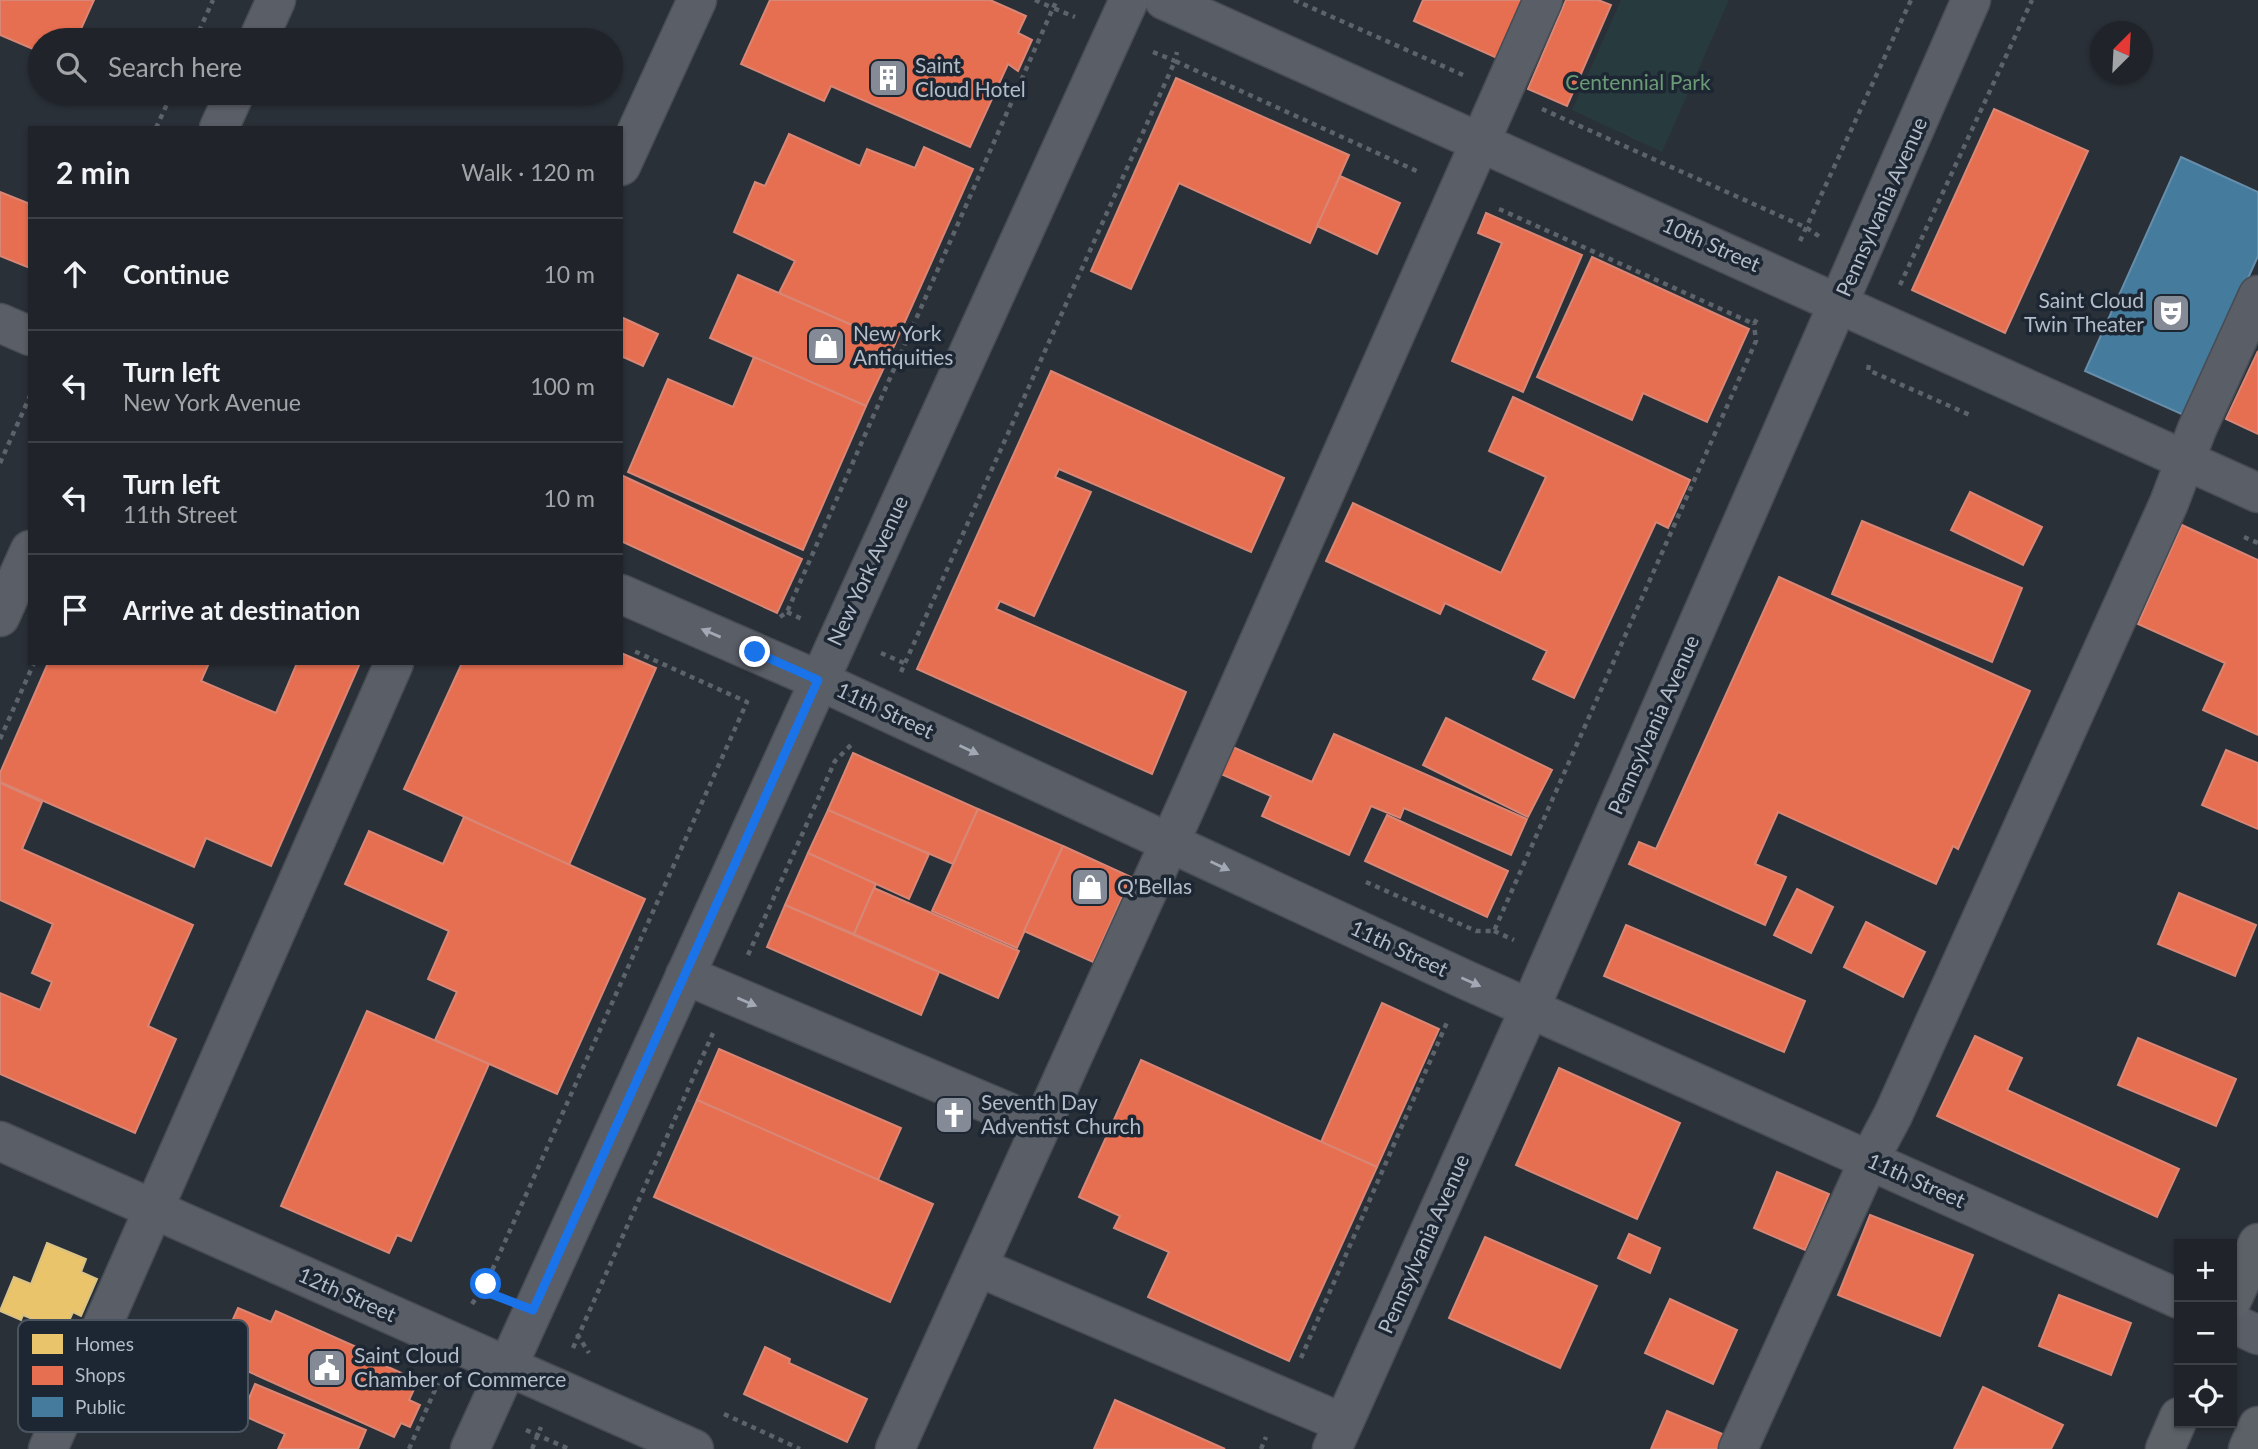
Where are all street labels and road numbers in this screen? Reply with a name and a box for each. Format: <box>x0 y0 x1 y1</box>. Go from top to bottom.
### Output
street label: Pennsylvania Avenue <box>1830 113 1931 300</box>
street label: 10th Street <box>1659 211 1765 276</box>
street label: New York Avenue <box>821 491 912 649</box>
street label: Pennsylvania Avenue <box>1602 631 1703 818</box>
street label: 11th Street <box>833 676 939 743</box>
street label: 11th Street <box>1347 914 1453 981</box>
street label: 11th Street <box>1864 1147 1970 1212</box>
street label: Pennsylvania Avenue <box>1372 1150 1473 1337</box>
street label: 12th Street <box>295 1261 401 1326</box>

